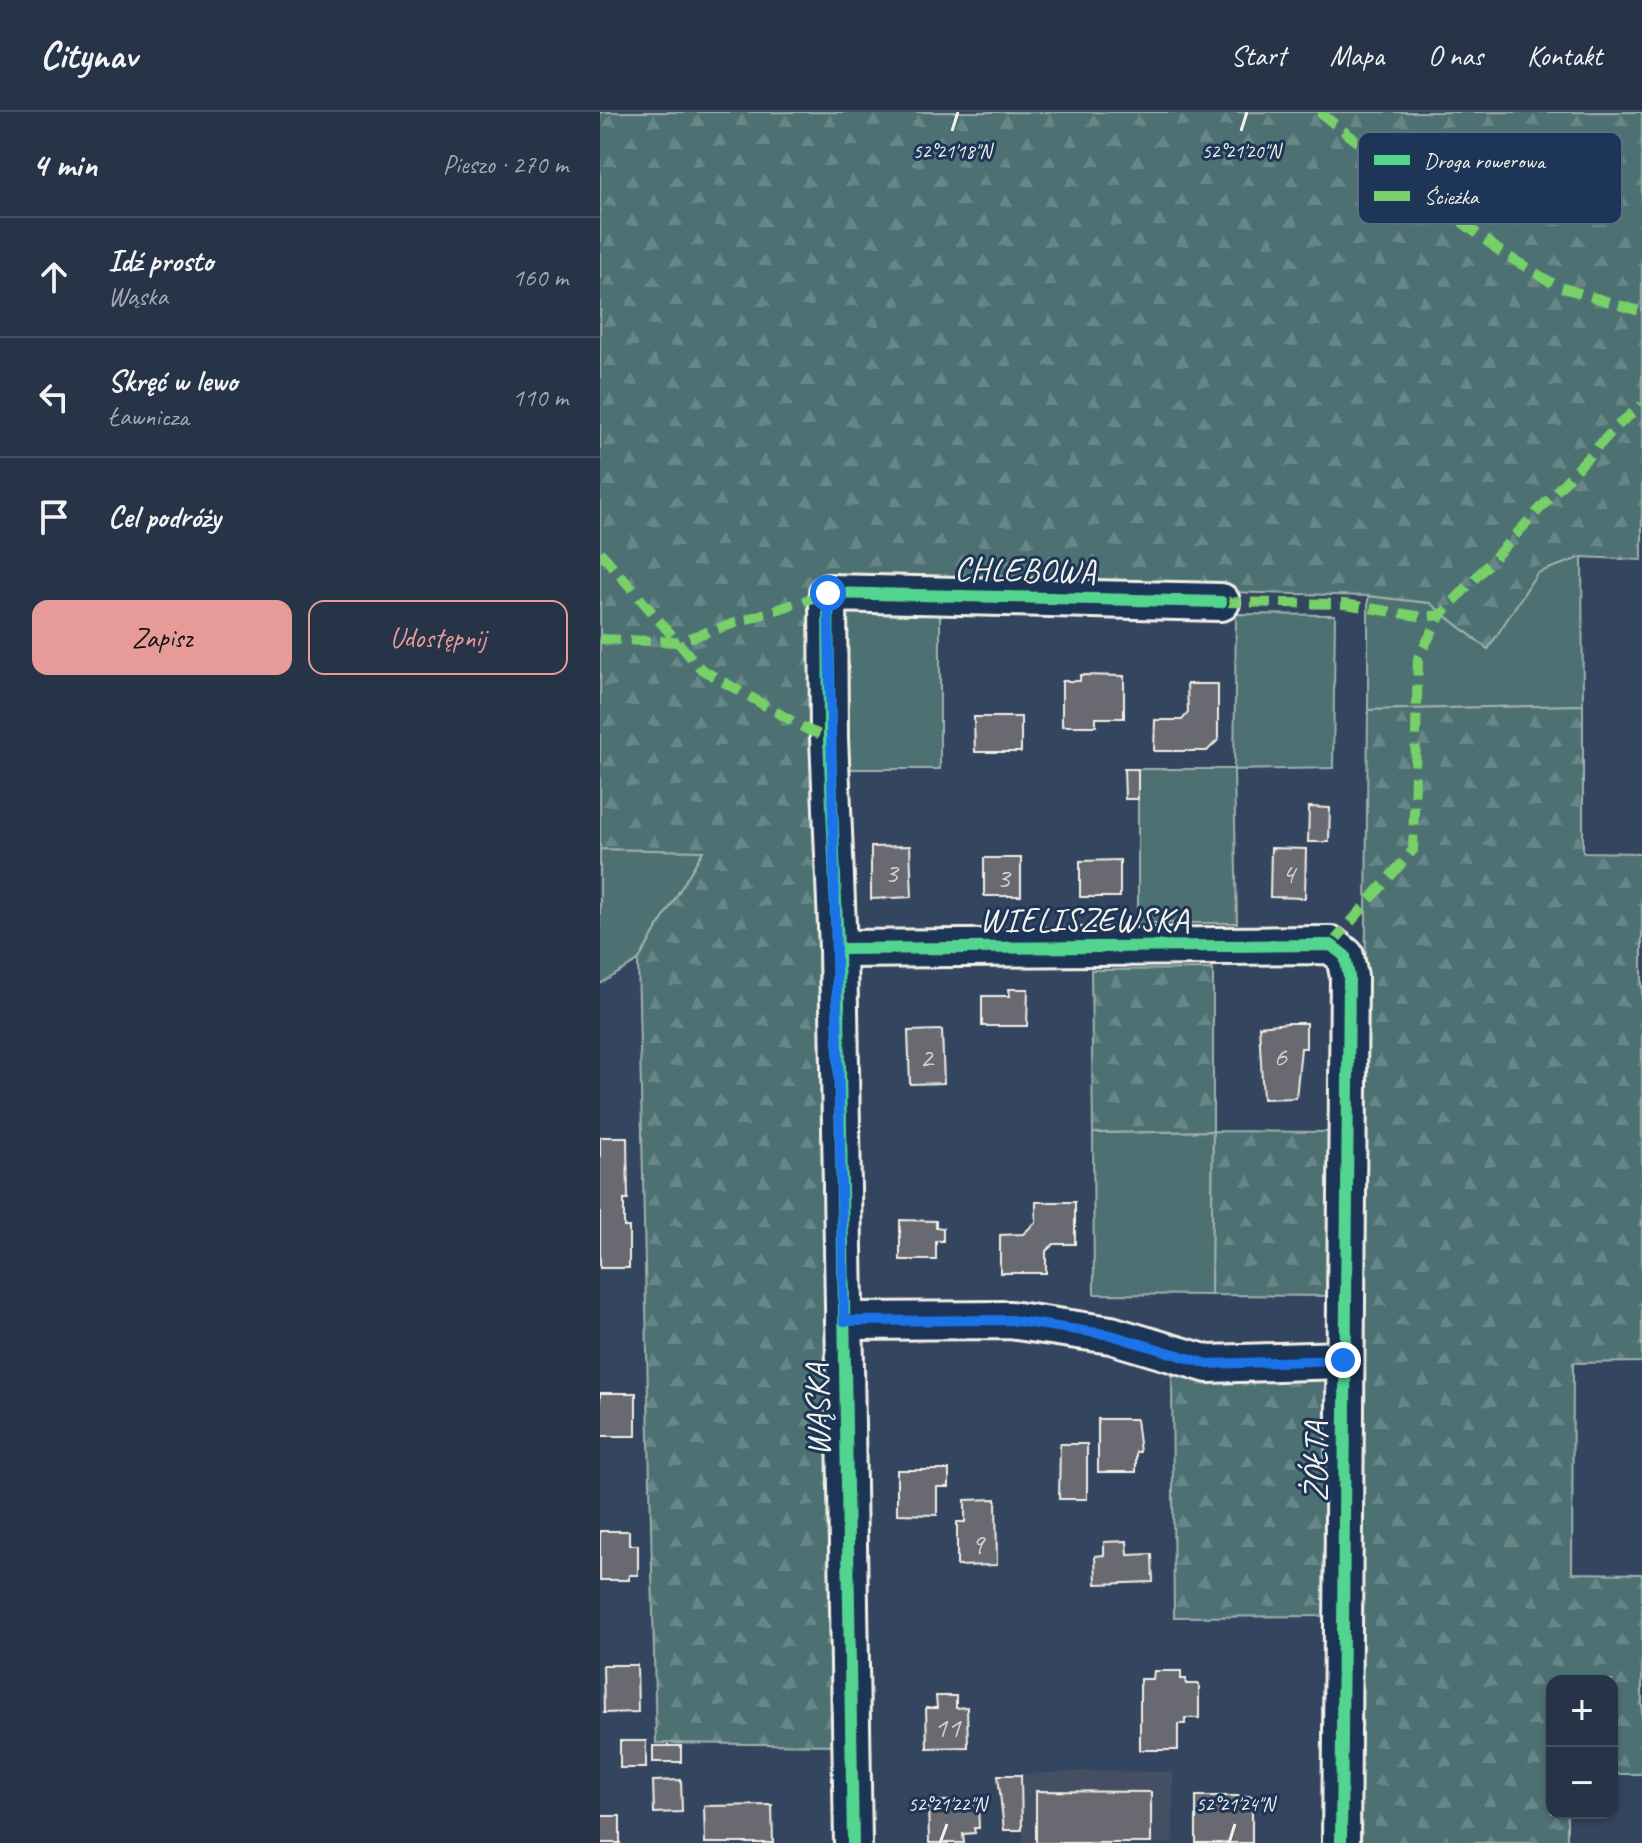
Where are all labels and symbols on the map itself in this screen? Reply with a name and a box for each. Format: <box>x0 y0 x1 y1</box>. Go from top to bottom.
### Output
legend <box>1358 132 1622 224</box>
text: 52°21'18"N <box>913 139 994 164</box>
text: 52°21'20"N <box>1202 139 1283 164</box>
text: Droga rowerowa <box>1424 147 1547 175</box>
text: Ścieżka <box>1424 183 1480 211</box>
street label: CHLEBOWA <box>954 547 1097 592</box>
route start <box>810 575 846 611</box>
house number: 3 <box>884 853 900 891</box>
house number: 4 <box>1281 854 1297 892</box>
house number: 3 <box>996 858 1012 896</box>
street label: WIELISZEWSKA <box>979 898 1190 941</box>
house number: 6 <box>1273 1037 1288 1075</box>
house number: 2 <box>919 1038 935 1076</box>
route end <box>1325 1342 1361 1378</box>
street label: WĄSKA <box>795 1362 840 1457</box>
street label: ŻÓŁTA <box>1294 1420 1337 1502</box>
house number: 9 <box>970 1525 986 1563</box>
house number: 11 <box>934 1708 962 1746</box>
text: 52°21'22"N <box>908 1792 989 1817</box>
text: 52°21'24"N <box>1196 1792 1277 1817</box>

